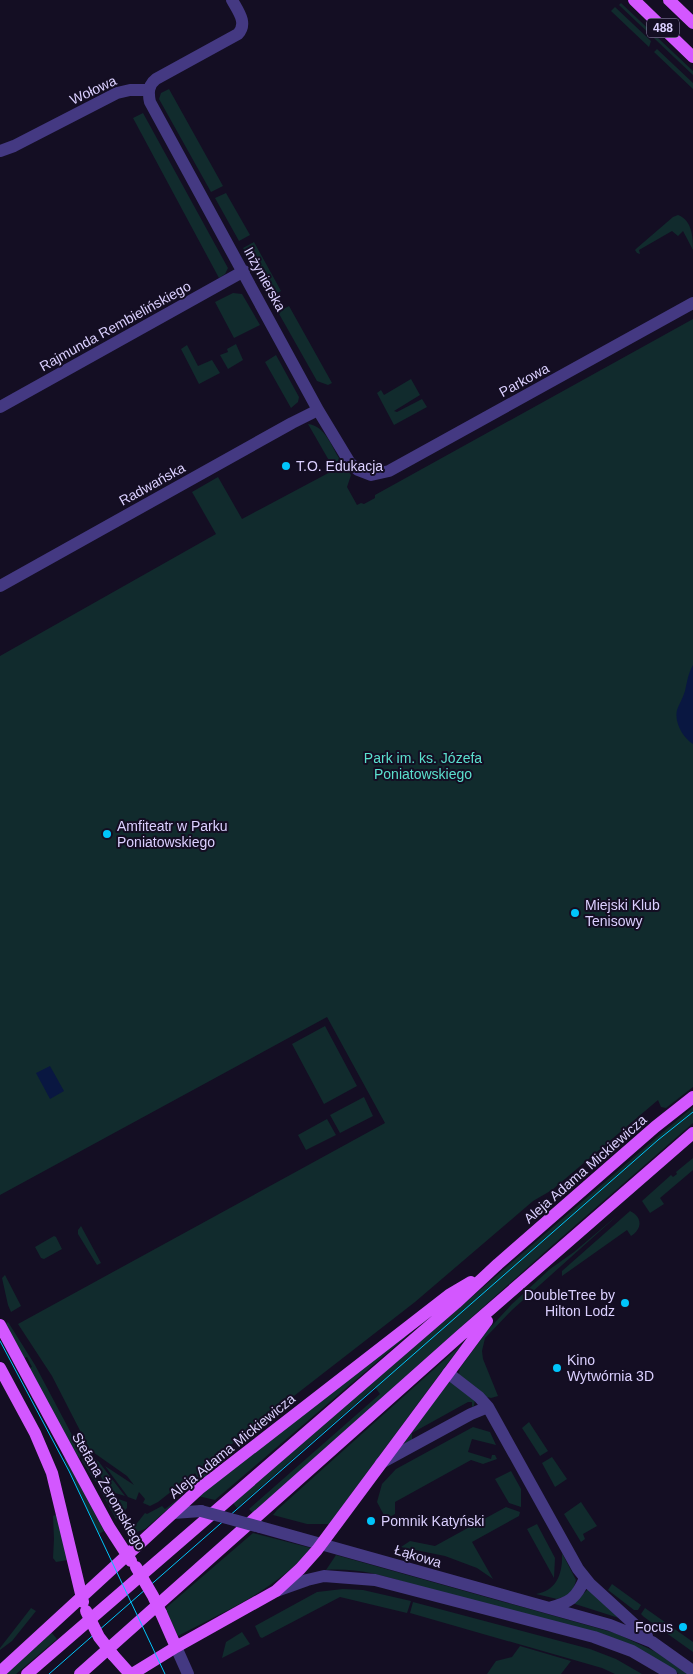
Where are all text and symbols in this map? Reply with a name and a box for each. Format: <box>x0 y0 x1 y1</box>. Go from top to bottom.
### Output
road number: 488 <box>647 18 679 38</box>
street label: Wołowa <box>67 72 119 108</box>
street label: Inżynierska <box>241 244 289 314</box>
street label: Rajmunda Rembielińskiego <box>37 278 194 374</box>
street label: Parkowa <box>496 360 552 400</box>
place label: T.O. Edukacja <box>296 458 383 474</box>
street label: Radwańska <box>116 459 188 509</box>
marker: T.O. Edukacja <box>280 460 292 472</box>
park label: Park im. ks. Józefa Poniatowskiego <box>364 750 482 782</box>
place label: Amfiteatr w Parku Poniatowskiego <box>117 818 227 850</box>
marker: Amfiteatr w Parku Poniatowskiego <box>101 828 113 840</box>
place label: Miejski Klub Tenisowy <box>585 897 660 929</box>
marker: Miejski Klub Tenisowy <box>569 907 581 919</box>
street label: Aleja Adama Mickiewicza <box>520 1111 650 1227</box>
place label: DoubleTree by Hilton Lodz <box>524 1287 615 1319</box>
marker: DoubleTree by Hilton Lodz <box>619 1297 631 1309</box>
place label: Kino Wytwórnia 3D <box>567 1352 654 1384</box>
marker: Kino Wytwórnia 3D <box>551 1362 563 1374</box>
street label: Aleja Adama Mickiewicza <box>166 1390 298 1502</box>
street label: Stefana Żeromskiego <box>69 1429 150 1553</box>
place label: Pomnik Katyński <box>381 1513 484 1529</box>
marker: Pomnik Katyński <box>365 1515 377 1527</box>
street label: Łąkowa <box>393 1541 444 1571</box>
place label: Focus <box>635 1619 673 1635</box>
marker: Focus <box>677 1621 689 1633</box>

